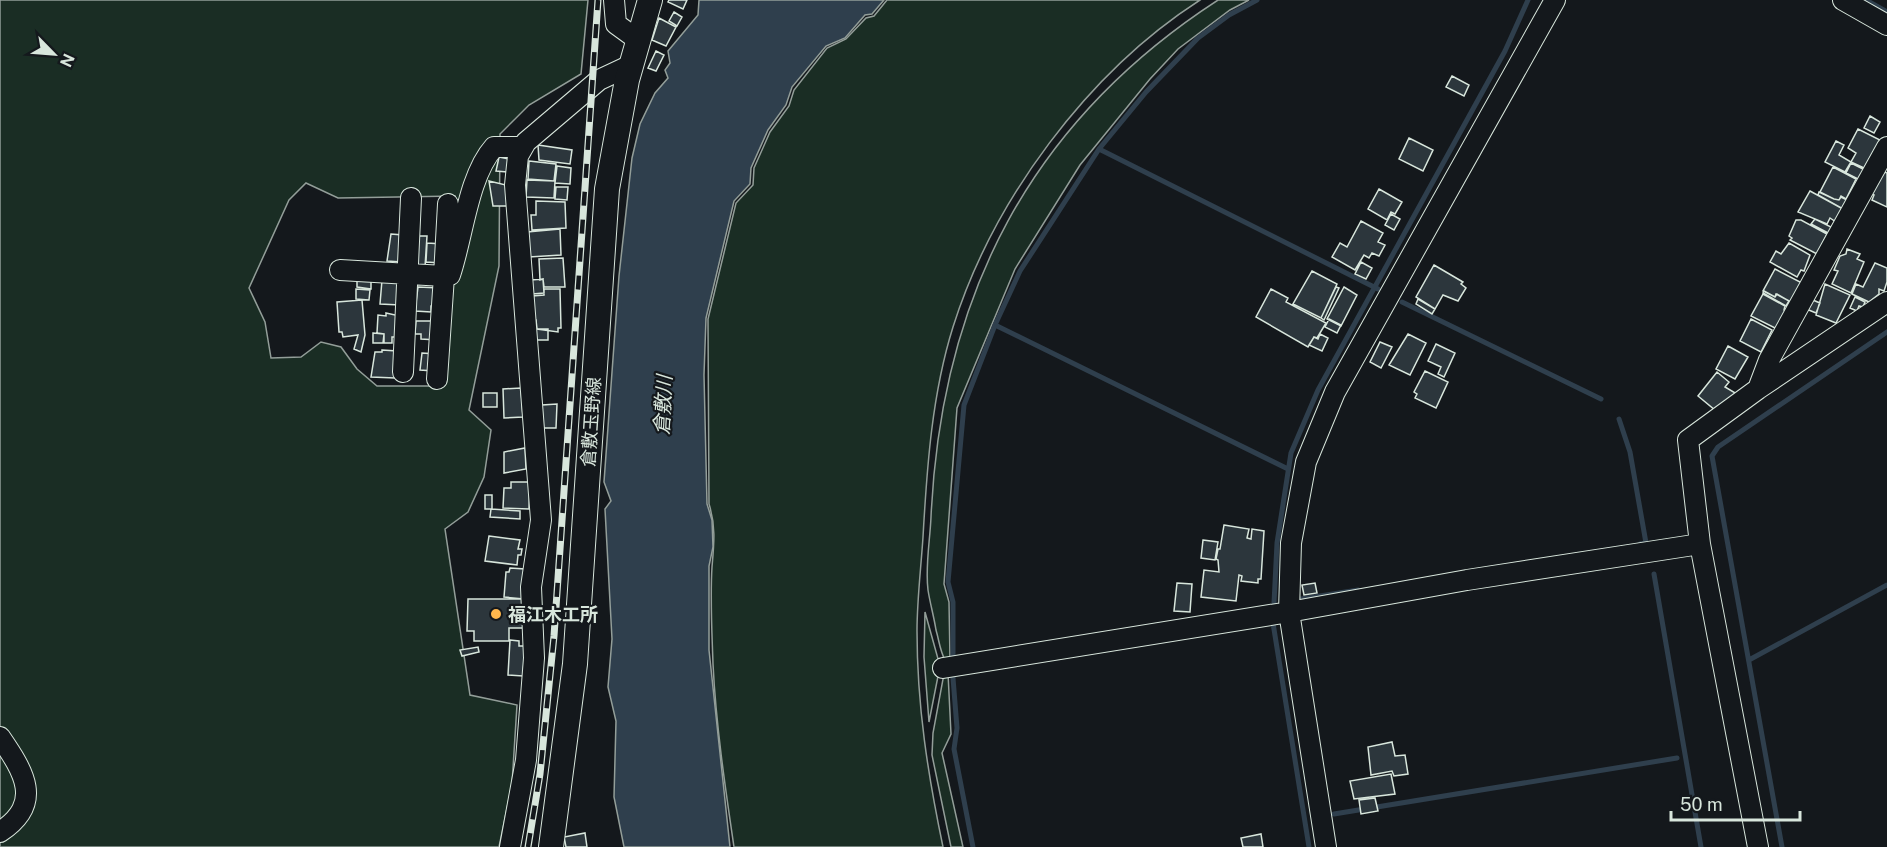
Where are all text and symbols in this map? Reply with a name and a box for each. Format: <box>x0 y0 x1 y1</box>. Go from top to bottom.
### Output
north arrow <box>24 24 84 84</box>
text: N <box>56 50 78 70</box>
water label: 倉敷川 <box>649 372 677 436</box>
street label: 倉敷玉野線 <box>577 376 605 468</box>
place label: 福江木工所 <box>508 604 598 625</box>
marker: 福江木工所 <box>489 607 503 621</box>
scale bar <box>1671 784 1800 822</box>
text: 50 m <box>1680 794 1723 815</box>

